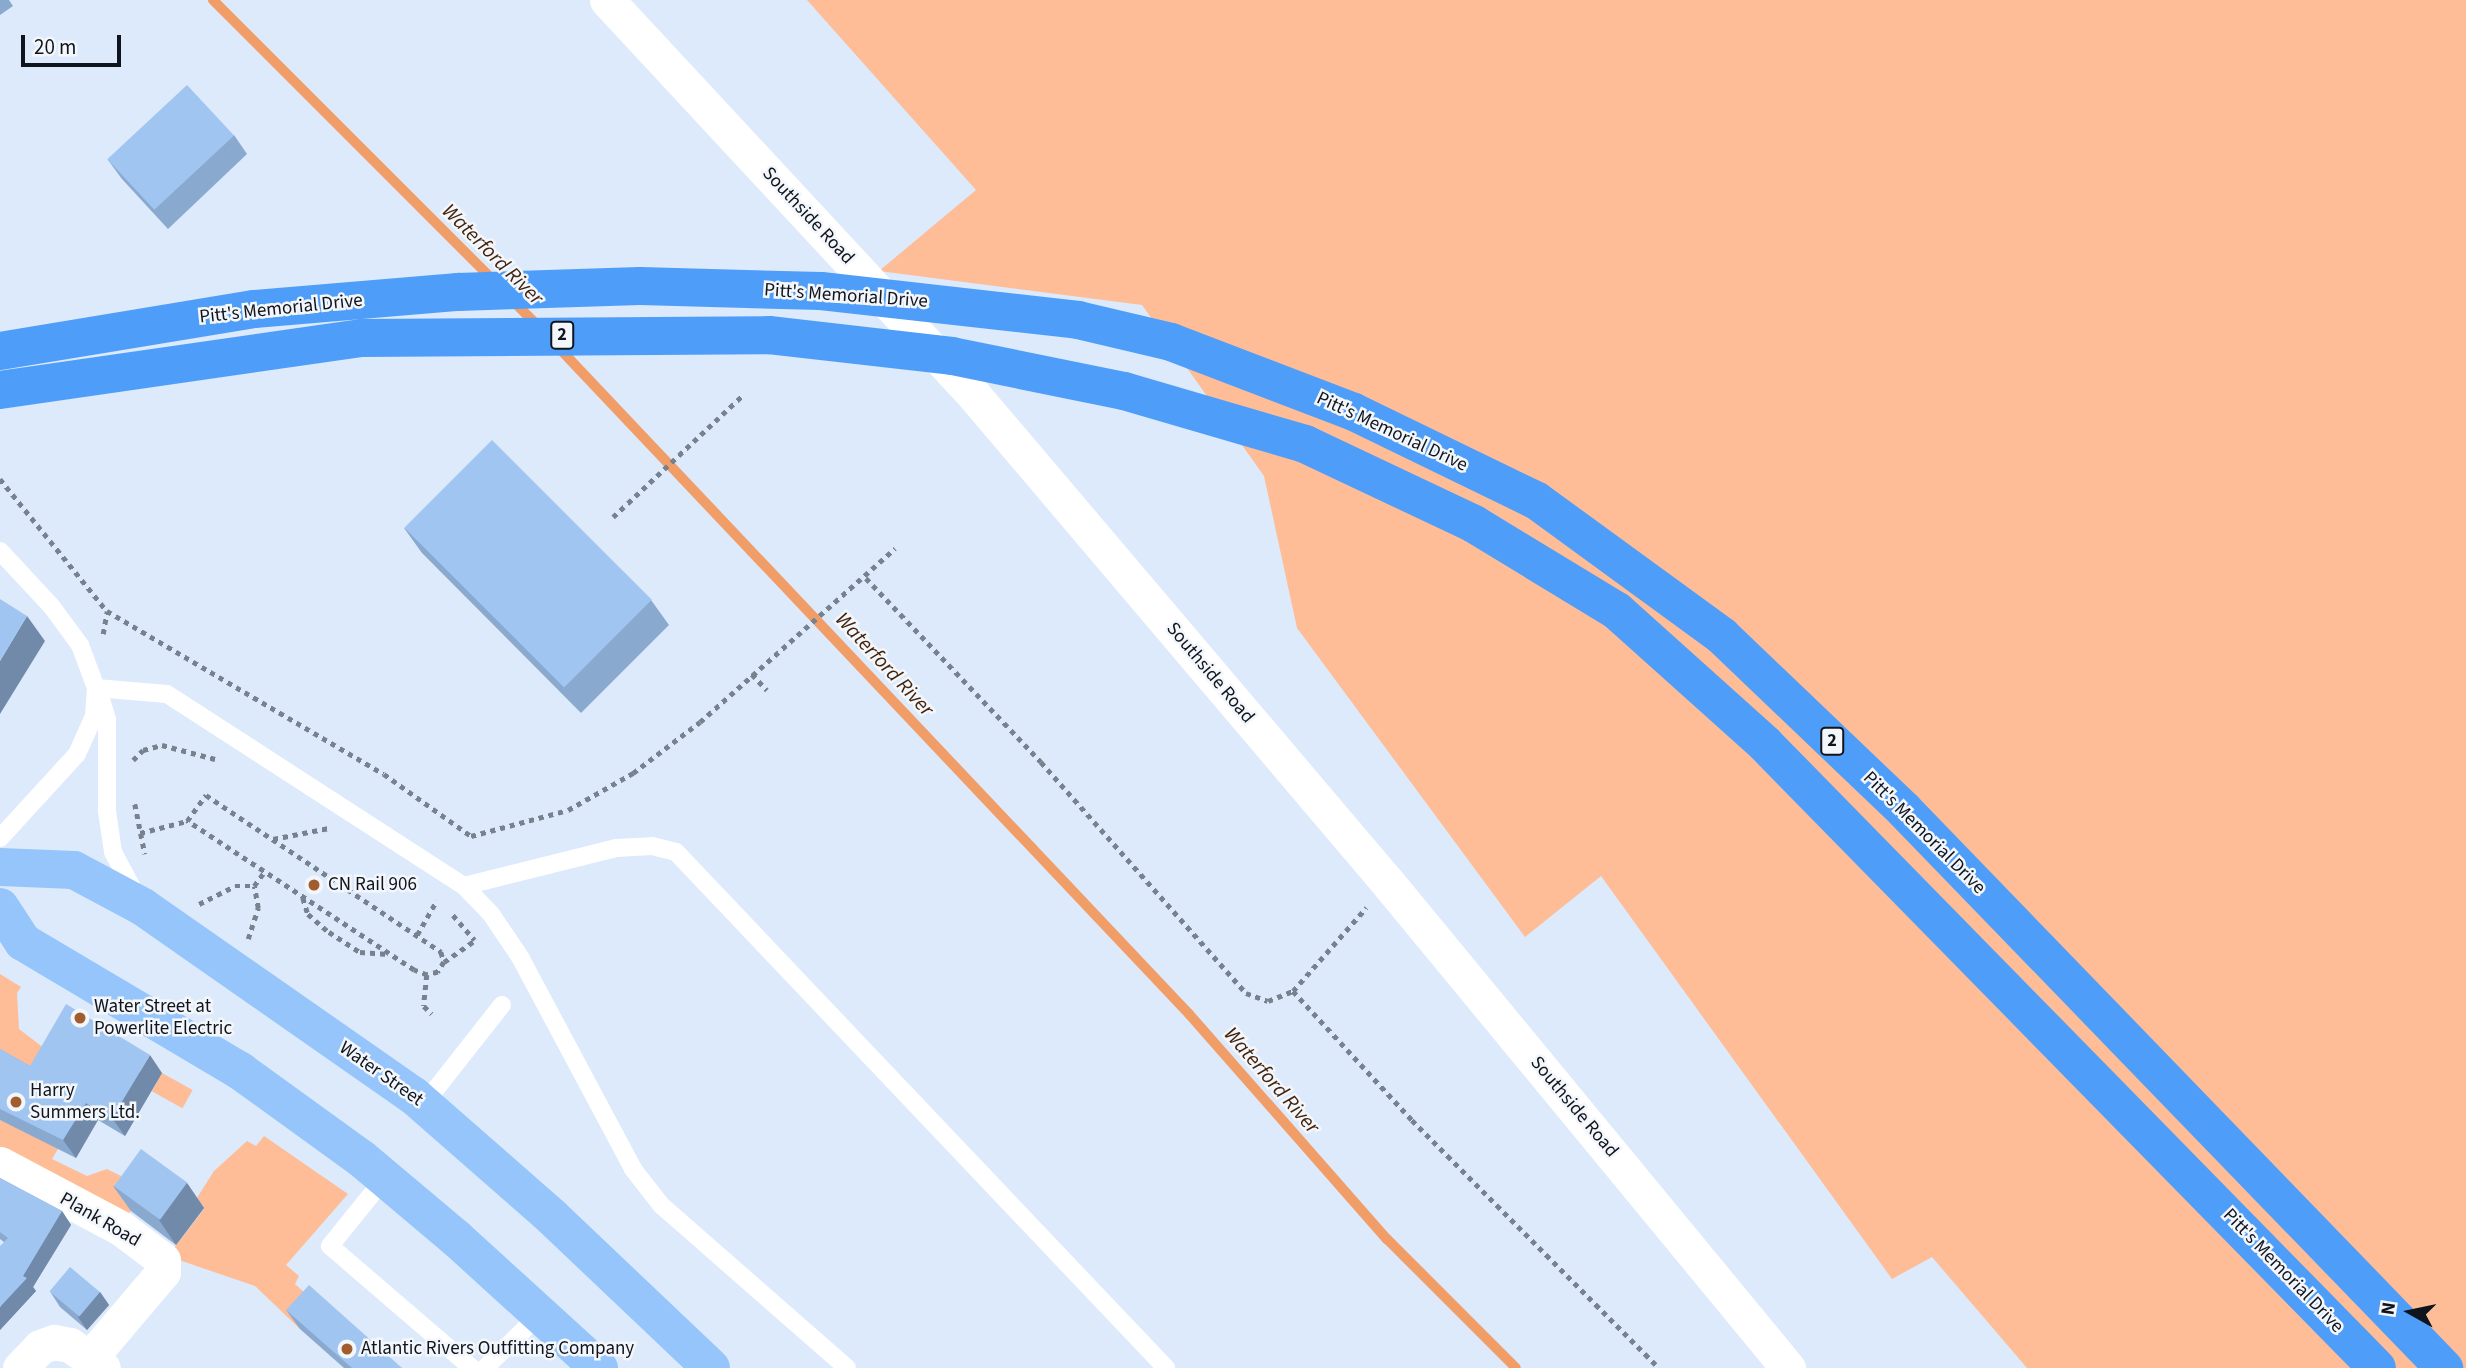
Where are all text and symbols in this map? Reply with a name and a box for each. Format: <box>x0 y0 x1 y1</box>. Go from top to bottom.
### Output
scale bar <box>24 21 124 65</box>
text: 20 m <box>34 32 76 62</box>
street label: Southside Road <box>757 163 859 269</box>
water label: Waterford River <box>437 198 549 310</box>
street label: Pitt's Memorial Drive <box>763 279 929 313</box>
street label: Pitt's Memorial Drive <box>198 289 364 329</box>
road number: 2 <box>550 320 574 349</box>
street label: Pitt's Memorial Drive <box>1313 387 1471 477</box>
water label: Waterford River <box>830 607 940 721</box>
street label: Southside Road <box>1161 618 1259 728</box>
road number: 2 <box>1820 726 1844 756</box>
street label: Pitt's Memorial Drive <box>1858 767 1990 899</box>
place label: CN Rail 906 <box>328 874 417 896</box>
marker: CN Rail 906 <box>306 877 322 893</box>
place label: Water Street at Powerlite Electric <box>94 996 232 1040</box>
marker: Water Street at Powerlite Electric <box>72 1010 88 1026</box>
water label: Waterford River <box>1219 1022 1325 1138</box>
street label: Water Street <box>335 1037 427 1111</box>
street label: Southside Road <box>1525 1052 1623 1162</box>
place label: Harry Summers Ltd. <box>30 1080 140 1124</box>
marker: Harry Summers Ltd. <box>8 1094 24 1110</box>
street label: Plank Road <box>56 1188 144 1252</box>
street label: Pitt's Memorial Drive <box>2218 1204 2348 1338</box>
north arrow <box>2375 1277 2445 1347</box>
text: N <box>2374 1300 2403 1317</box>
place label: Atlantic Rivers Outfitting Company <box>361 1338 634 1360</box>
marker: Atlantic Rivers Outfitting Company <box>339 1341 355 1357</box>

